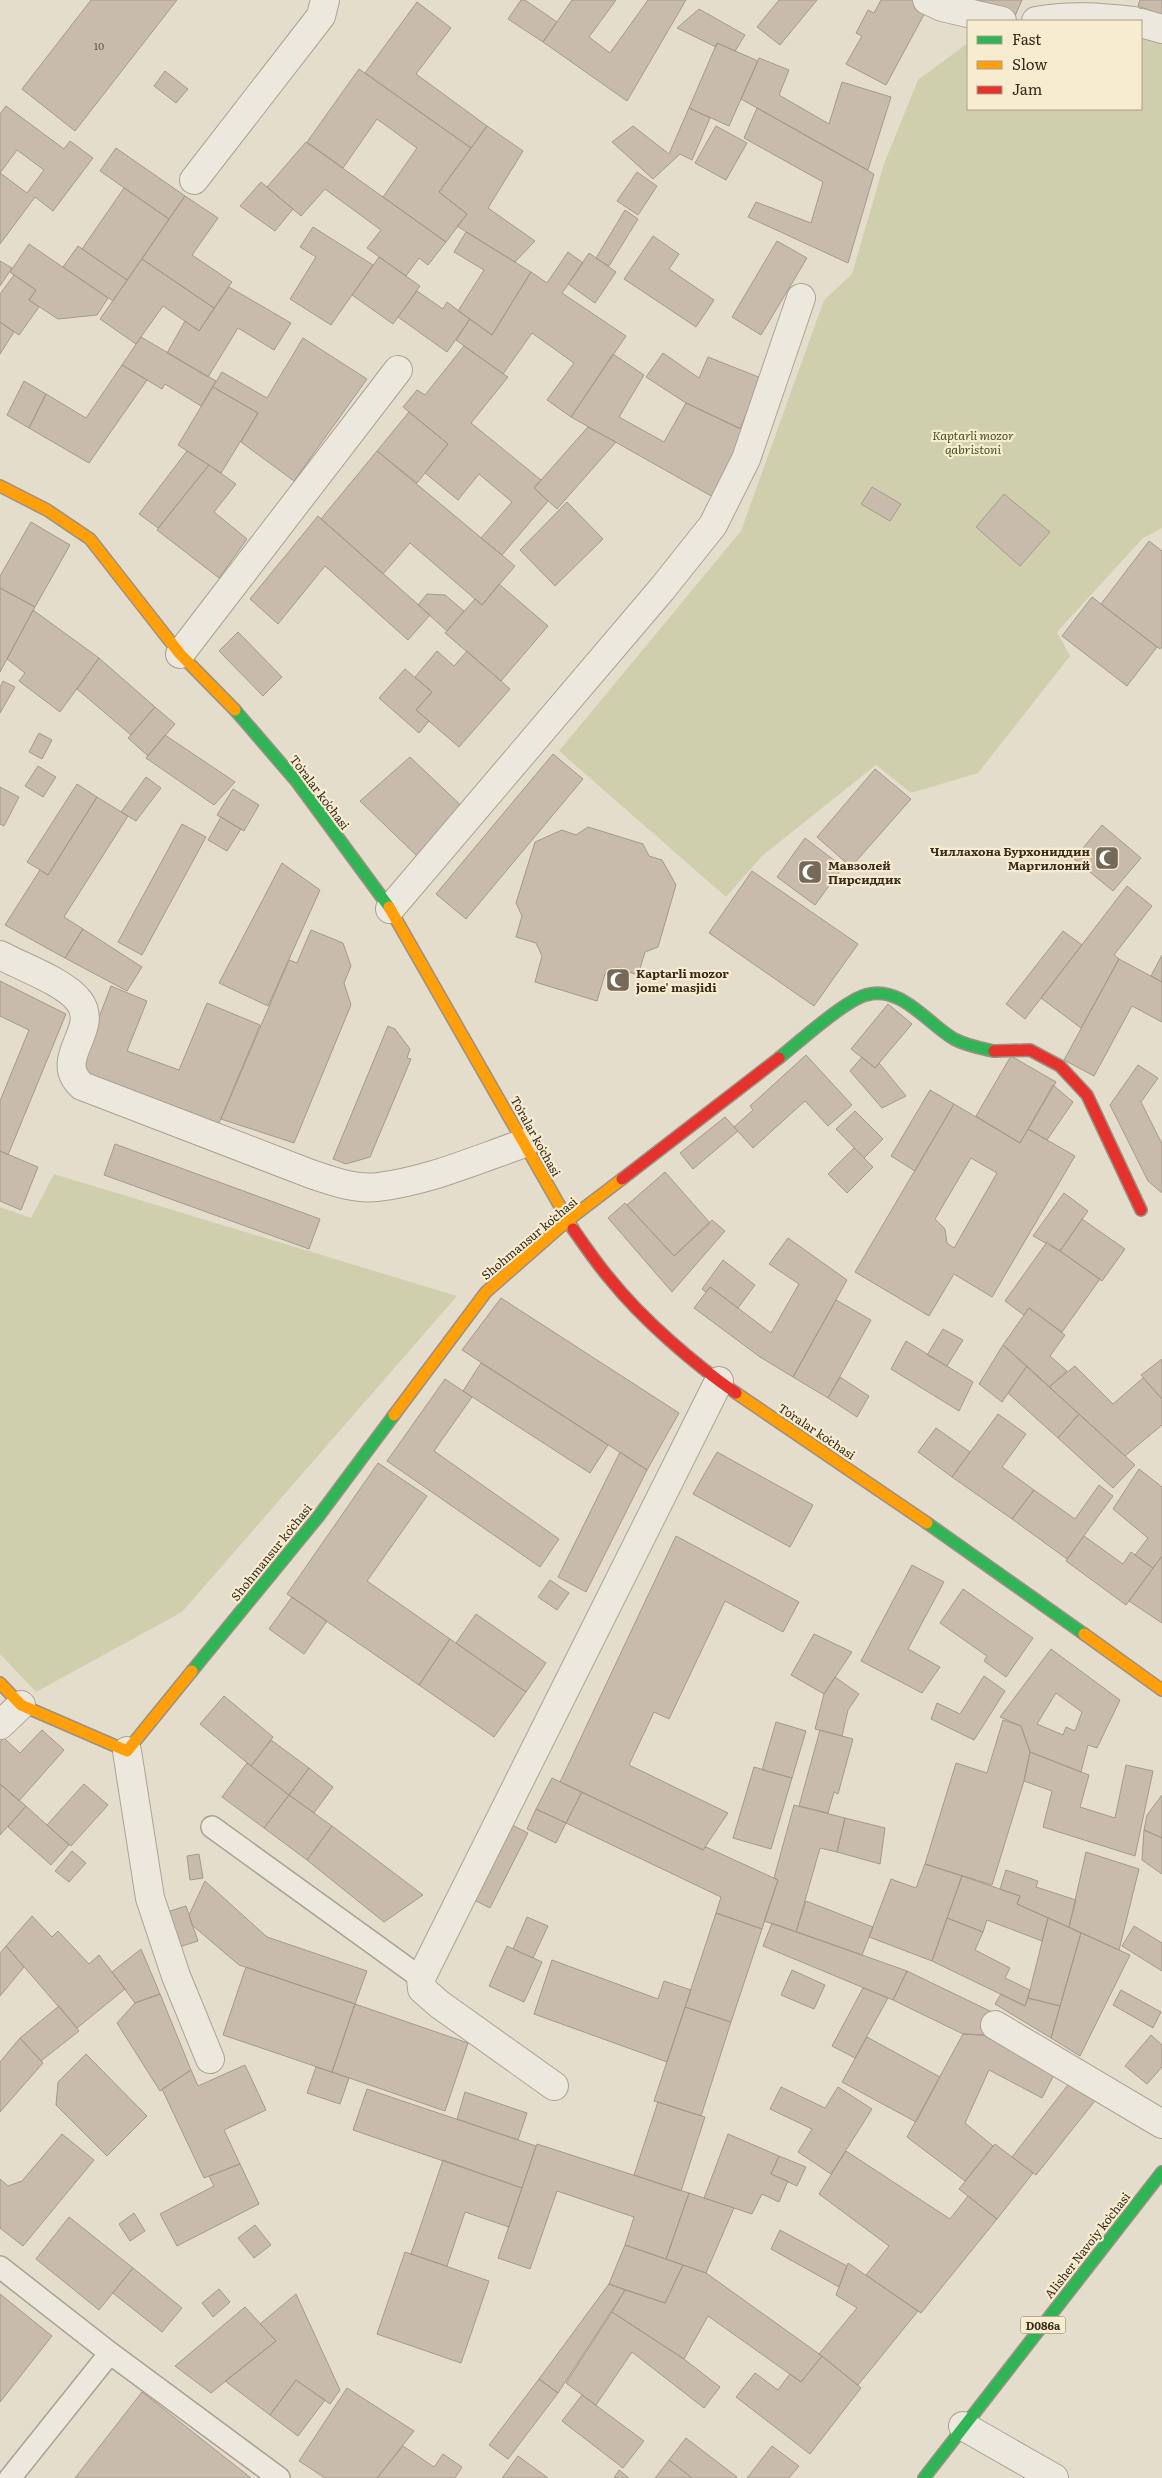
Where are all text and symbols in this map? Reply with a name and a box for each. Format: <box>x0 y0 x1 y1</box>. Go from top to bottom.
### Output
legend <box>967 20 1142 110</box>
text: Fast <box>1012 27 1041 50</box>
house number: 10 <box>94 38 104 53</box>
text: Slow <box>1012 52 1047 75</box>
text: Jam <box>1012 77 1043 100</box>
park label: Kaptarli mozor qabristoni <box>932 426 1014 458</box>
street label: Toʻralar koʻchasi <box>286 751 354 833</box>
place label: Чиллахона Бурхониддин Маргилоний <box>930 842 1091 874</box>
mosque icon: Чиллахона Бурхониддин Маргилоний <box>1094 845 1120 871</box>
place label: Мавзолей Пирсиддик <box>828 856 901 888</box>
mosque icon: Мавзолей Пирсиддик <box>797 859 823 885</box>
place label: Kaptarli mozor jome' masjidi <box>636 964 729 996</box>
mosque icon: Kaptarli mozor jome' masjidi <box>605 967 631 993</box>
street label: Toʻralar koʻchasi <box>506 1093 566 1179</box>
street label: Shohmansur koʻchasi <box>477 1192 581 1284</box>
street label: Toʻralar koʻchasi <box>775 1399 859 1463</box>
street label: Shohmansur koʻchasi <box>226 1500 316 1604</box>
street label: Alisher Navoiy koʻchasi <box>1040 2188 1134 2302</box>
road number: D086a <box>1020 2316 1066 2334</box>

